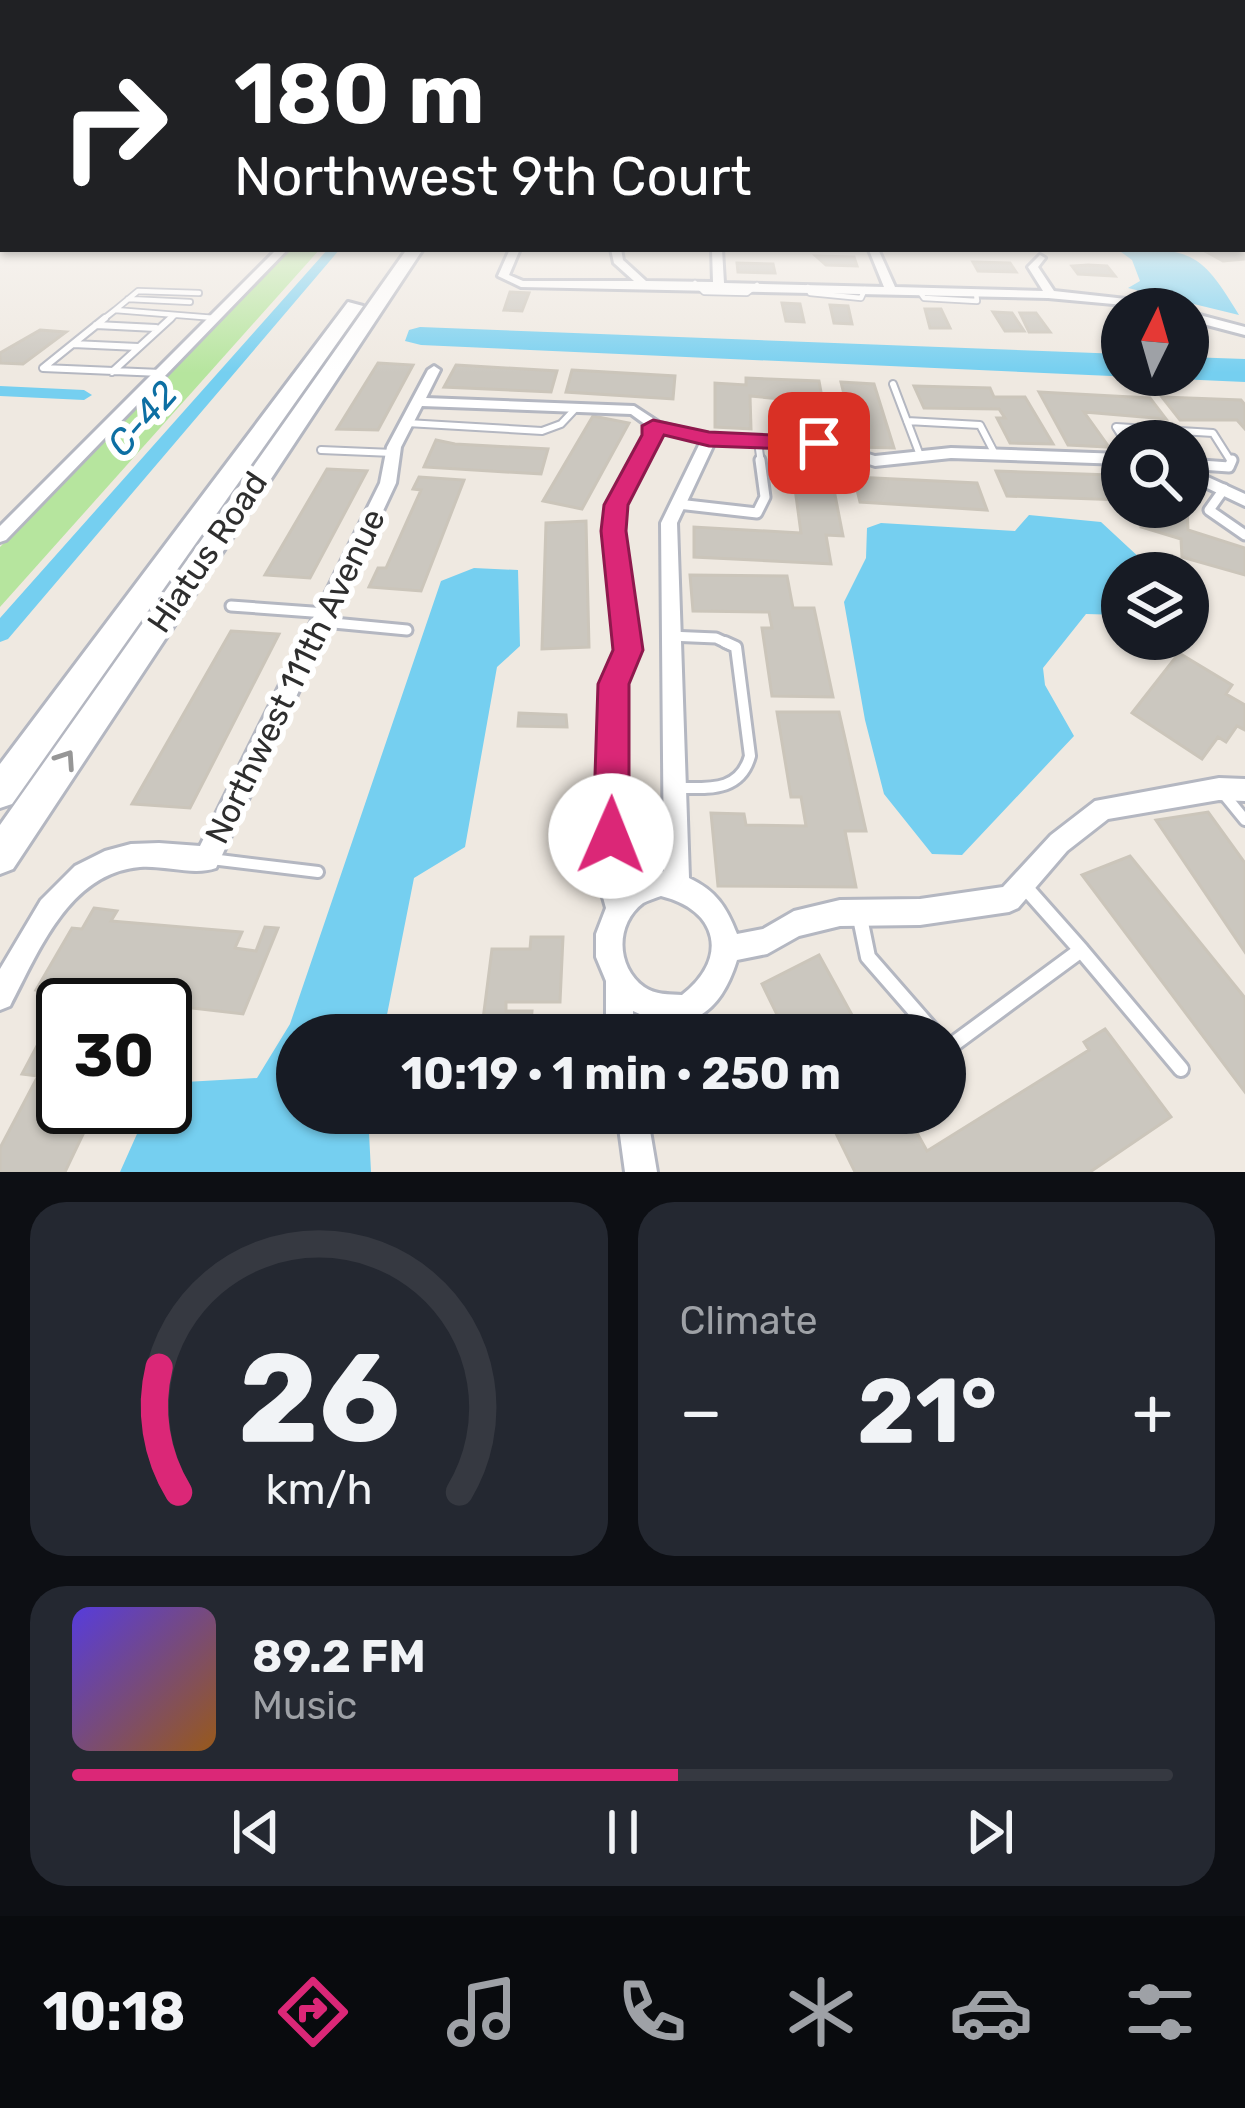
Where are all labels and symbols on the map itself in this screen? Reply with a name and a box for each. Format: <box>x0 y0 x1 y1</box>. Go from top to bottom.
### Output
north arrow <box>1101 288 1209 396</box>
water label: C-42 <box>98 372 186 465</box>
pin <box>768 392 870 494</box>
street label: Hiatus Road <box>139 464 275 640</box>
street label: Northwest 111th Avenue <box>197 502 393 850</box>
one-way arrow <box>52 750 74 772</box>
position arrow <box>548 773 674 899</box>
speed limit sign: 30 <box>36 978 192 1134</box>

